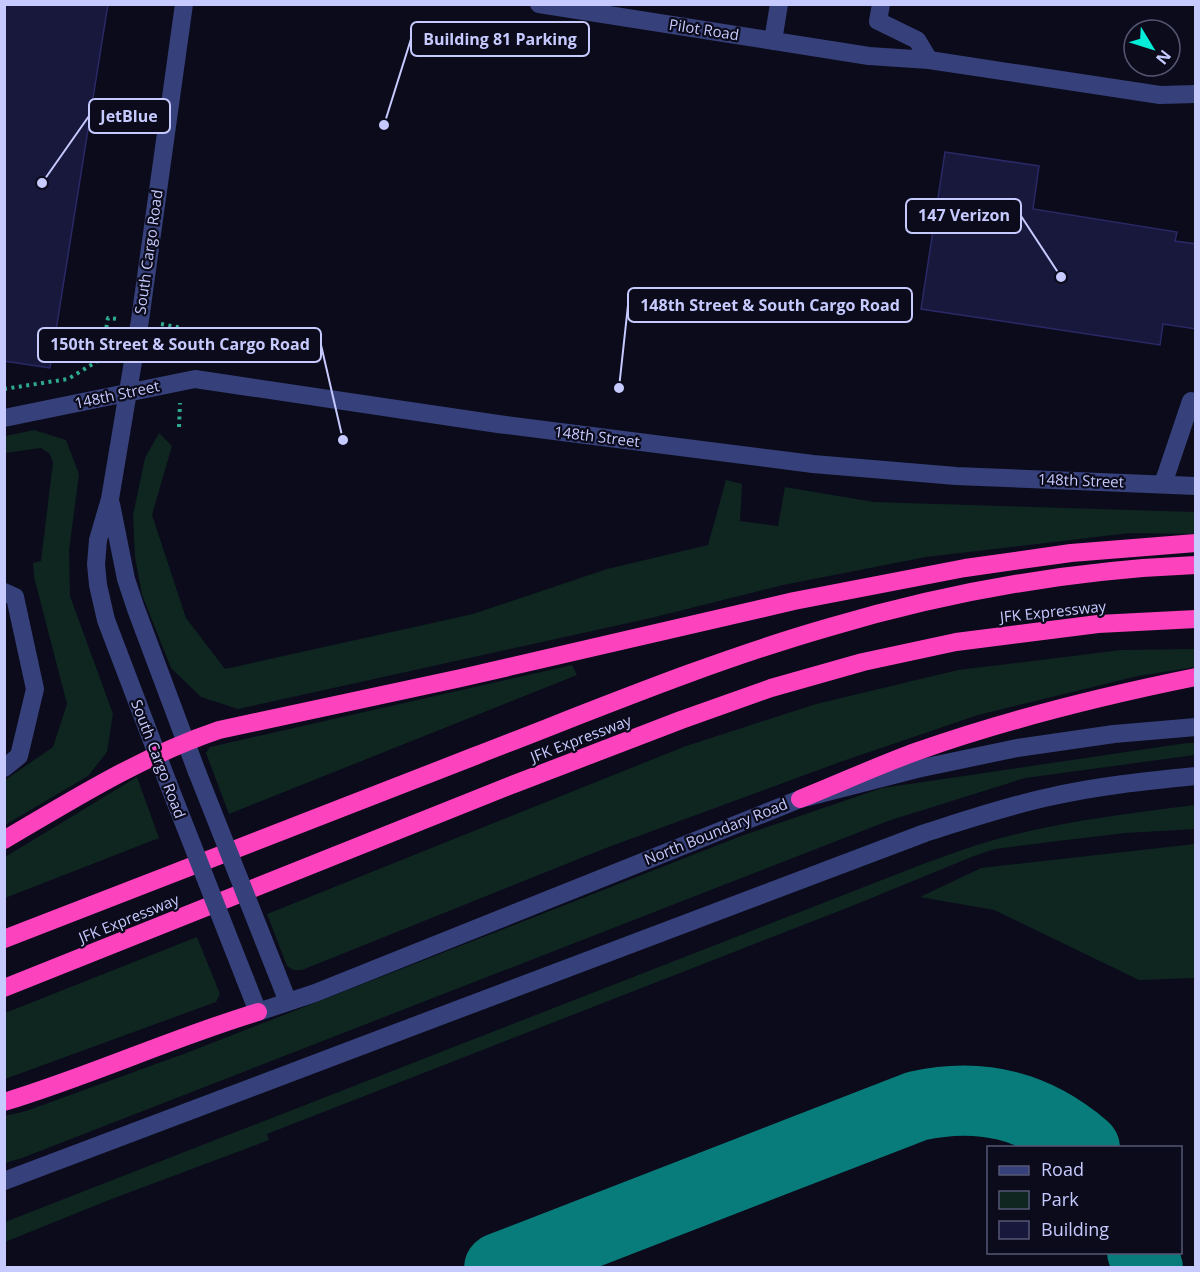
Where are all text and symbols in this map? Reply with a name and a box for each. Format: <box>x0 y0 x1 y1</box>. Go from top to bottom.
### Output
street label: Pilot Road <box>668 14 741 44</box>
north arrow <box>1122 18 1182 78</box>
callout: Building 81 Parking <box>411 22 589 56</box>
text: Building 81 Parking <box>423 28 577 50</box>
text: N <box>1151 45 1176 69</box>
callout: JetBlue <box>89 99 170 133</box>
text: JetBlue <box>98 105 158 127</box>
street label: South Cargo Road <box>129 188 167 315</box>
callout: 147 Verizon <box>906 199 1021 233</box>
text: 147 Verizon <box>918 204 1010 226</box>
callout: 148th Street & South Cargo Road <box>628 288 912 322</box>
text: 148th Street & South Cargo Road <box>640 294 900 316</box>
callout: 150th Street & South Cargo Road <box>38 328 321 362</box>
text: 150th Street & South Cargo Road <box>50 333 310 355</box>
street label: 148th Street <box>73 375 161 413</box>
street label: 148th Street <box>553 421 641 451</box>
street label: 148th Street <box>1038 469 1124 491</box>
street label: JFK Expressway <box>997 595 1107 627</box>
street label: South Cargo Road <box>127 696 191 821</box>
street label: JFK Expressway <box>525 709 634 767</box>
street label: North Boundary Road <box>641 793 790 869</box>
street label: JFK Expressway <box>74 889 182 948</box>
legend <box>987 1146 1182 1254</box>
text: Road <box>1041 1157 1084 1181</box>
text: Park <box>1041 1187 1079 1211</box>
text: Building <box>1041 1217 1109 1241</box>

